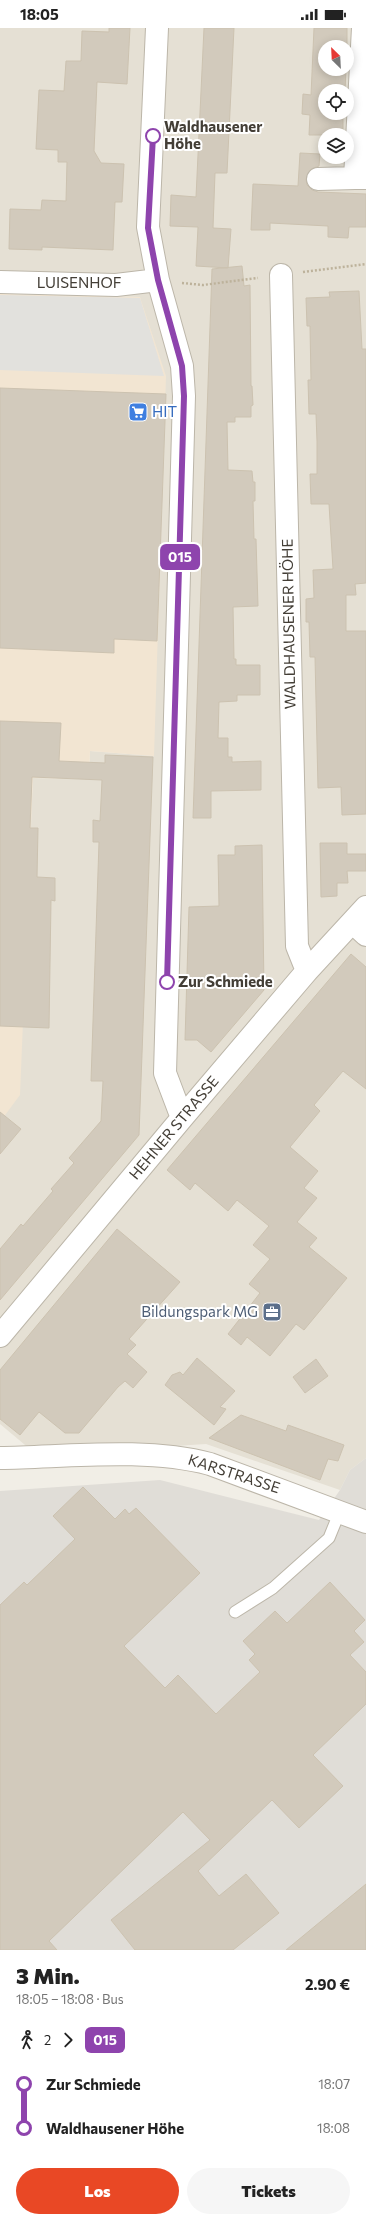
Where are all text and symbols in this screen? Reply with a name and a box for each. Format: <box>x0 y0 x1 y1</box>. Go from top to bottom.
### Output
text: 18:05 <box>20 5 59 23</box>
north arrow <box>318 40 354 76</box>
map controls <box>318 40 354 164</box>
button: locate <box>318 84 354 120</box>
place label: Waldhausener Höhe <box>164 117 262 152</box>
marker: Waldhausener Höhe <box>145 128 161 144</box>
button: layers <box>318 128 354 164</box>
street label: LUISENHOF <box>37 273 121 291</box>
supermarket icon: HIT <box>127 401 149 423</box>
place label: HIT <box>152 402 177 420</box>
street label: WALDHAUSENER HÖHE <box>278 538 298 710</box>
line badge: 015 <box>157 544 203 570</box>
text: 015 <box>168 548 192 565</box>
place label: Zur Schmiede <box>178 972 273 990</box>
marker: Zur Schmiede <box>159 974 175 990</box>
street label: HEHNER STRASSE <box>125 1072 222 1183</box>
office icon: Bildungspark MG <box>261 1301 283 1323</box>
place label: Bildungspark MG <box>141 1302 258 1320</box>
street label: KARSTRASSE <box>186 1450 283 1496</box>
text: 3 Min. <box>16 1962 80 1989</box>
text: 2.90 € <box>305 1975 350 1993</box>
text: 18:05 – 18:08 · Bus <box>16 1991 124 2007</box>
icon: walk <box>16 2029 38 2051</box>
icon: forward <box>57 2029 79 2051</box>
text: 015 <box>93 2031 117 2048</box>
text: 2 <box>44 2032 51 2048</box>
text: Zur Schmiede <box>46 2075 141 2093</box>
text: 18:07 <box>318 2076 350 2092</box>
text: Waldhausener Höhe <box>46 2119 184 2137</box>
text: 18:08 <box>317 2120 350 2136</box>
button: Los <box>16 2168 179 2214</box>
button: Tickets <box>187 2168 350 2214</box>

